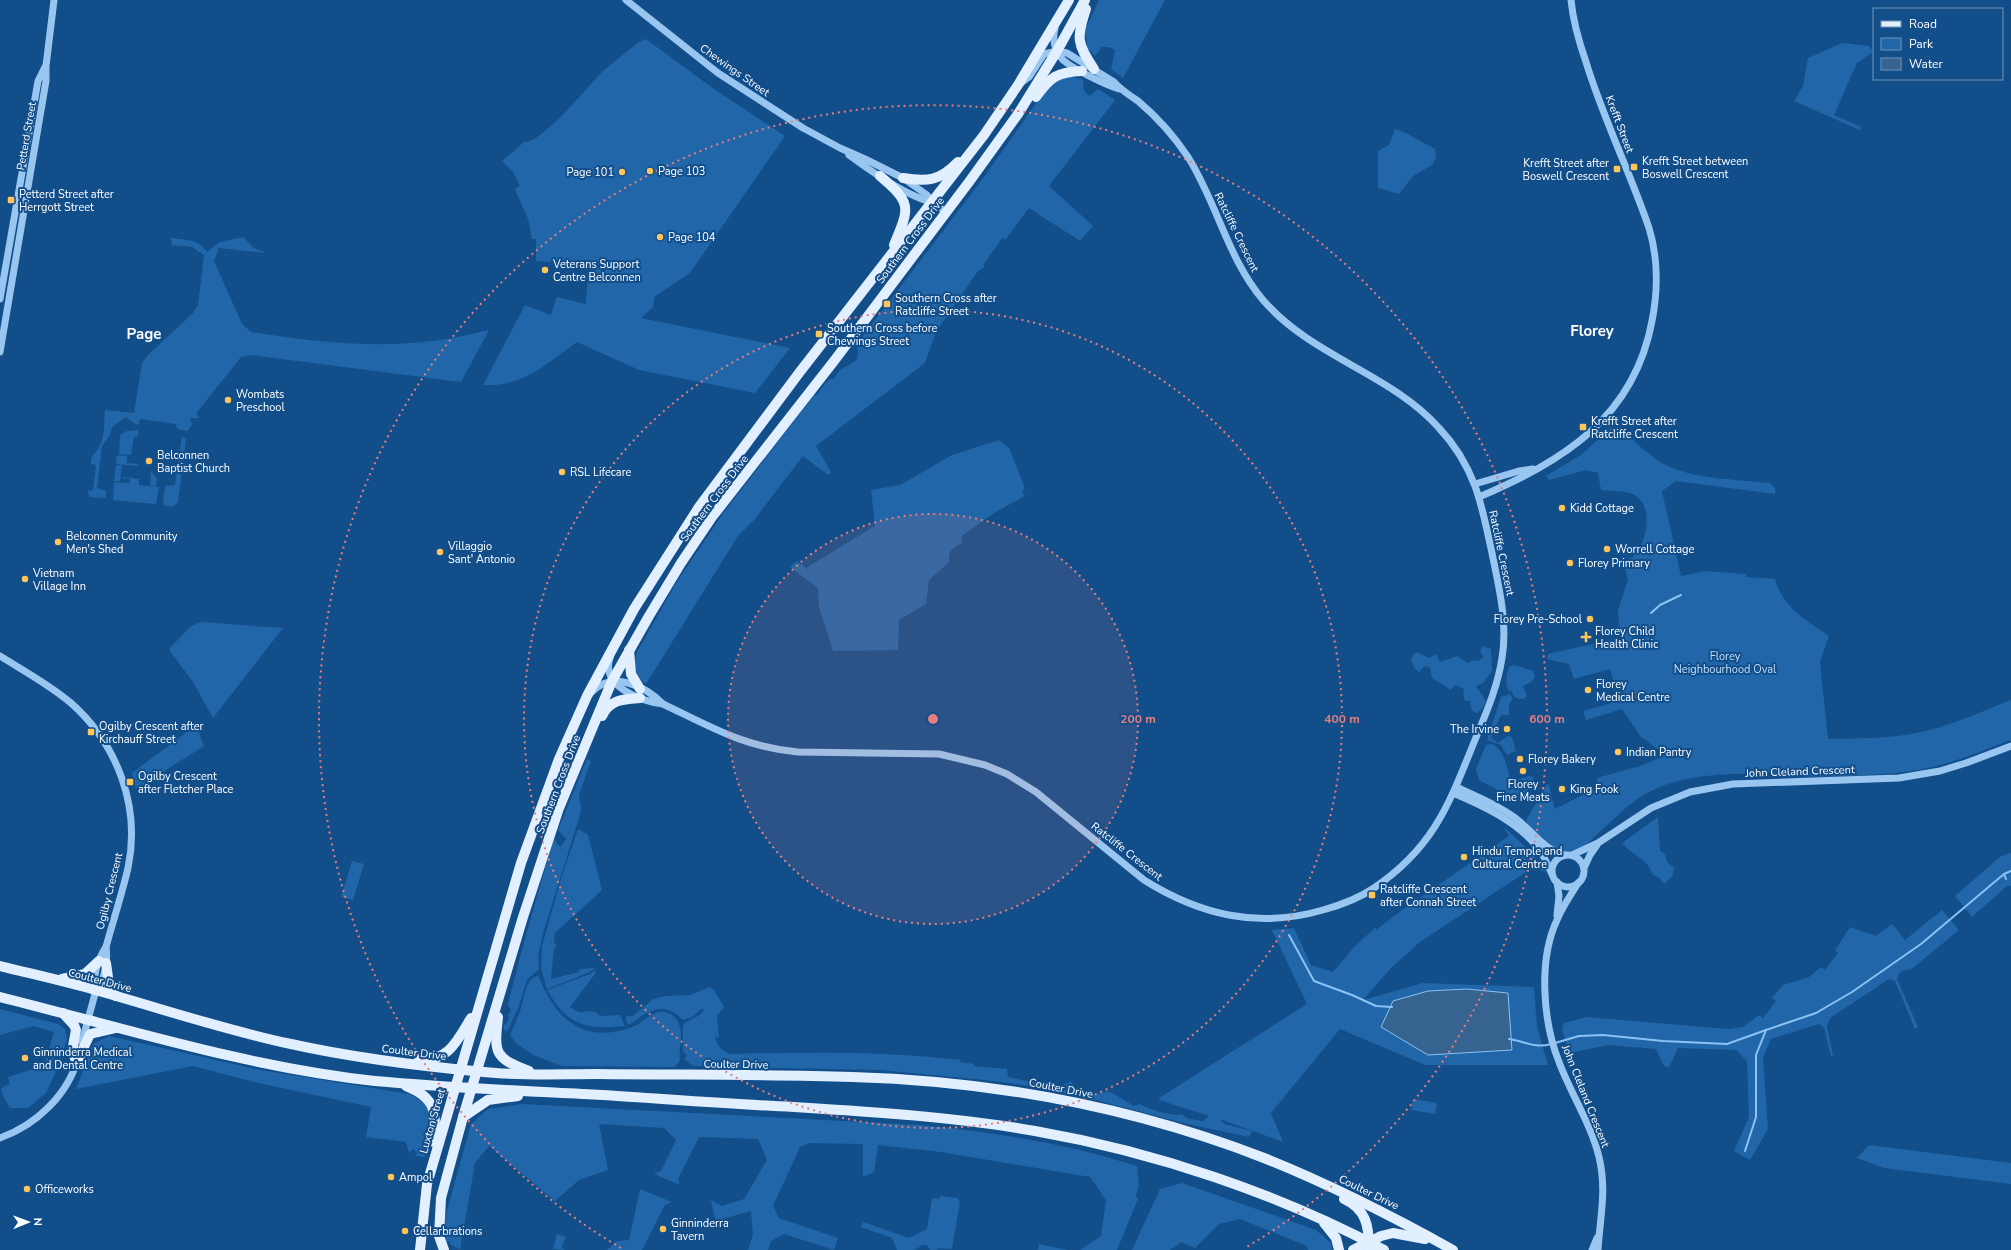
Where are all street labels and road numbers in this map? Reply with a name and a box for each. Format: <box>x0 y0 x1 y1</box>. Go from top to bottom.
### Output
street label: Chewings Street <box>697 41 773 100</box>
street label: Krefft Street <box>1602 93 1637 155</box>
street label: Petterd Street <box>13 101 40 171</box>
street label: Ratcliffe Crescent <box>1211 190 1262 275</box>
street label: Southern Cross Drive <box>873 194 948 287</box>
street label: Southern Cross Drive <box>677 452 752 545</box>
street label: Ratcliffe Crescent <box>1485 509 1518 597</box>
street label: Southern Cross Drive <box>533 732 584 836</box>
street label: John Cleland Crescent <box>1744 762 1855 781</box>
street label: Ratcliffe Crescent <box>1088 819 1166 884</box>
street label: Ogilby Crescent <box>93 851 126 931</box>
street label: Coulter Drive <box>67 965 133 996</box>
street label: Coulter Drive <box>381 1041 447 1064</box>
street label: John Cleland Crescent <box>1558 1042 1613 1150</box>
street label: Coulter Drive <box>703 1056 769 1073</box>
street label: Coulter Drive <box>1028 1075 1094 1102</box>
street label: Luxton Street <box>416 1087 449 1155</box>
street label: Coulter Drive <box>1336 1171 1401 1213</box>

